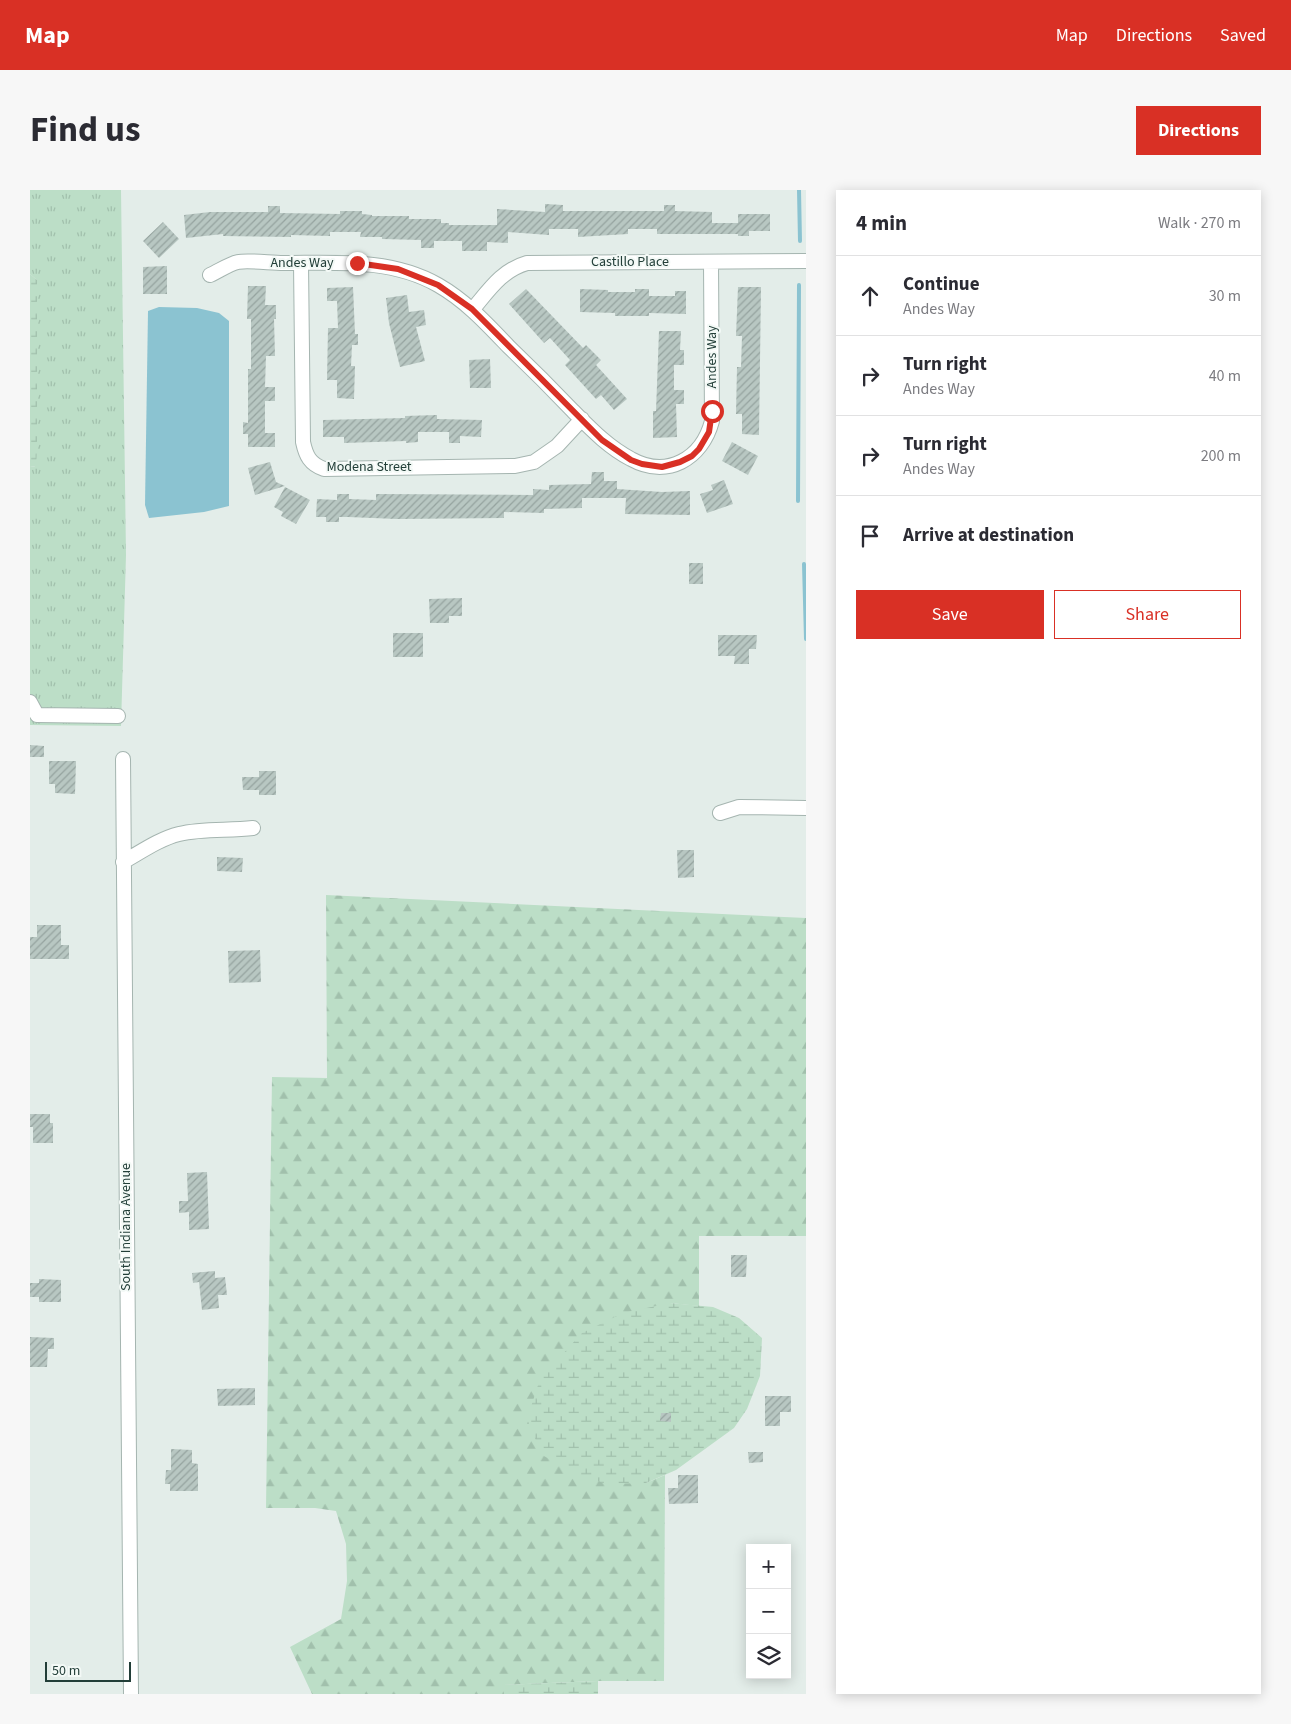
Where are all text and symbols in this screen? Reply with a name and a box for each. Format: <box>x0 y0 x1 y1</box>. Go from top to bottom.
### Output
text: Map <box>25 18 70 53</box>
text: Map <box>1056 23 1088 48</box>
text: Directions <box>1116 23 1192 48</box>
text: Saved <box>1220 23 1266 48</box>
text: Find us <box>30 105 140 155</box>
button: Directions <box>1136 106 1261 155</box>
text: 4 min <box>856 208 907 238</box>
text: Walk · 270 m <box>1158 212 1241 234</box>
route end <box>346 252 369 275</box>
street label: Castillo Place <box>591 252 669 272</box>
street label: Andes Way <box>270 253 334 273</box>
text: Continue <box>903 271 980 298</box>
icon: ahead <box>856 282 884 310</box>
text: 30 m <box>1209 285 1241 307</box>
text: Andes Way <box>903 298 975 320</box>
street label: Andes Way <box>702 325 722 389</box>
text: Turn right <box>903 351 987 378</box>
icon: right <box>856 362 884 390</box>
text: 40 m <box>1209 365 1241 387</box>
text: Andes Way <box>903 378 975 400</box>
route start <box>701 400 724 423</box>
text: Turn right <box>903 431 987 458</box>
icon: right <box>856 442 884 470</box>
text: 200 m <box>1201 445 1241 467</box>
street label: Modena Street <box>326 457 412 477</box>
text: Andes Way <box>903 458 975 480</box>
icon: arrive <box>856 522 884 550</box>
text: Arrive at destination <box>903 522 1074 549</box>
button: Save <box>856 590 1044 639</box>
button: Share <box>1054 590 1241 639</box>
street label: South Indiana Avenue <box>116 1163 136 1291</box>
map controls <box>746 1544 791 1679</box>
button: + <box>746 1544 791 1589</box>
button: − <box>746 1589 791 1634</box>
button: layers <box>746 1634 791 1679</box>
scale bar <box>45 1659 131 1682</box>
text: 50 m <box>52 1661 80 1681</box>

